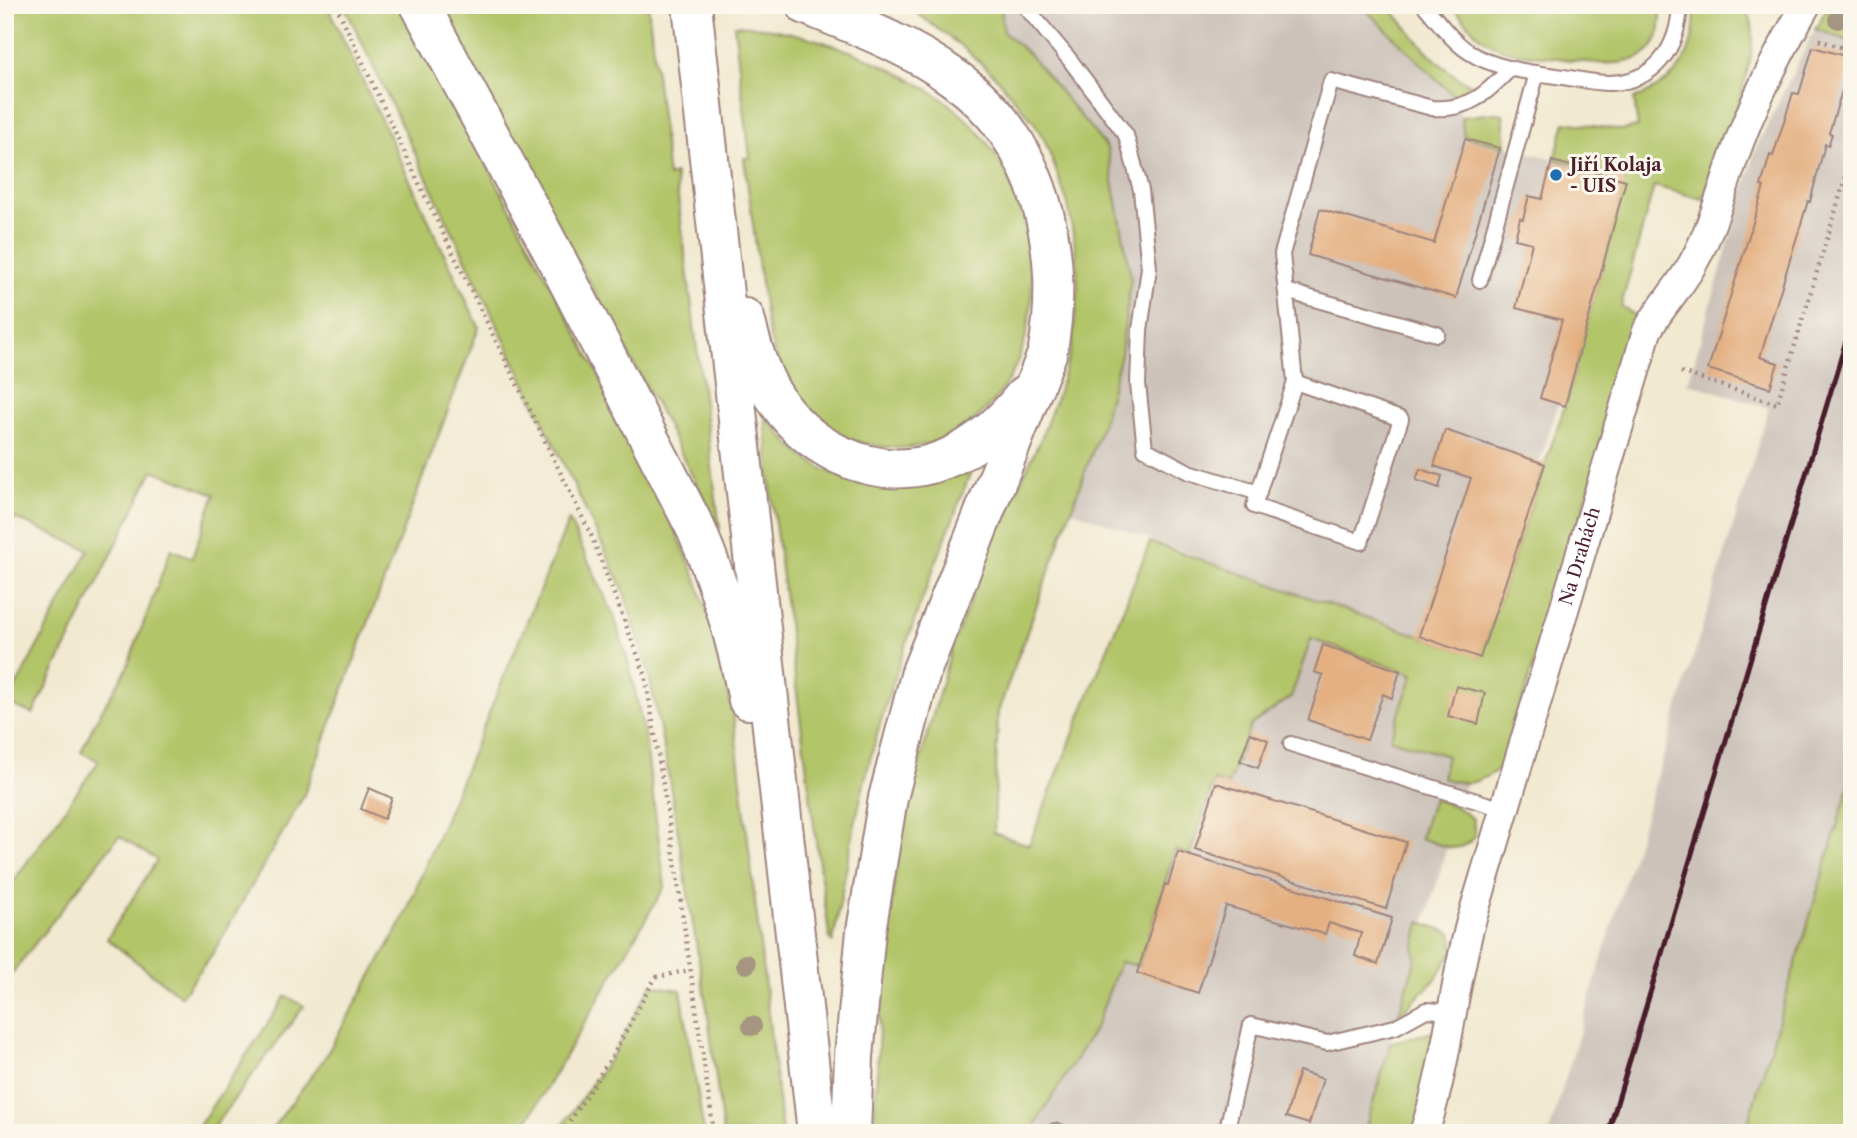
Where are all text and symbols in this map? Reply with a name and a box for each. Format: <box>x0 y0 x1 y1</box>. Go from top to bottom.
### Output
place label: Jiří Kolaja - UIS <box>1567 154 1662 197</box>
marker: Jiří Kolaja - UIS <box>1548 167 1564 183</box>
street label: Na Drahách <box>1555 504 1605 608</box>

